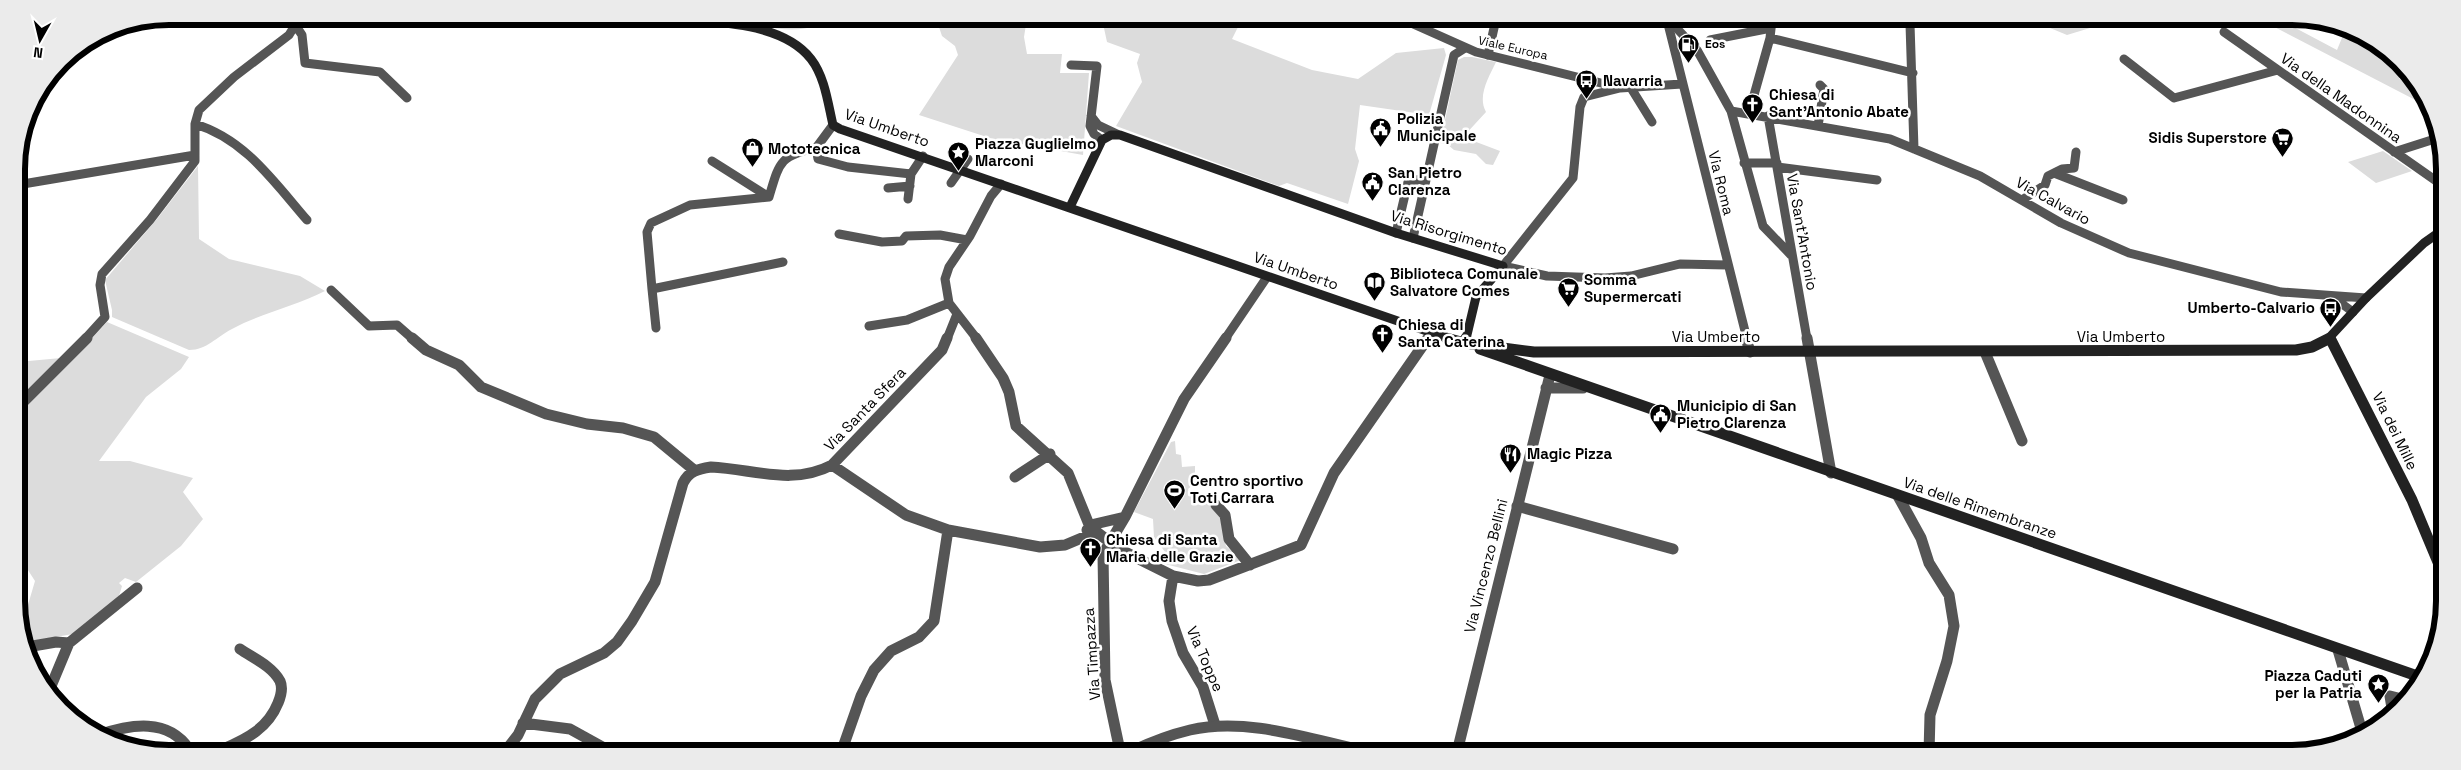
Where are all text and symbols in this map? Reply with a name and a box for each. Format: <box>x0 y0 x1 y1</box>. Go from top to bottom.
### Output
north arrow <box>15 15 65 65</box>
street label: Viale Europa <box>1477 32 1549 64</box>
fuel station icon: Eos <box>1677 32 1701 63</box>
place label: Eos <box>1705 36 1725 52</box>
text: N <box>32 43 44 62</box>
street label: Via della Madonnina <box>2277 49 2406 147</box>
bus stop icon: Navarria <box>1575 69 1599 100</box>
place label: Navarria <box>1603 71 1663 90</box>
place label: Chiesa di Sant'Antonio Abate <box>1769 85 1909 121</box>
church icon: Chiesa di Sant'Antonio Abate <box>1741 92 1765 123</box>
street label: Via Umberto <box>842 104 932 151</box>
place label: Polizia Municipale <box>1397 109 1477 145</box>
public building icon: Polizia Municipale <box>1369 116 1393 147</box>
supermarket icon: Sidis Superstore <box>2271 126 2295 157</box>
place label: Sidis Superstore <box>2149 128 2267 147</box>
place label: Piazza Guglielmo Marconi <box>975 134 1096 170</box>
shop icon: Mototecnica <box>740 137 764 168</box>
place label: Mototecnica <box>768 139 861 158</box>
place icon: Piazza Guglielmo Marconi <box>947 141 971 172</box>
street label: Via Roma <box>1704 149 1739 217</box>
place label: San Pietro Clarenza <box>1388 163 1462 199</box>
public building icon: San Pietro Clarenza <box>1360 170 1384 201</box>
street label: Via Sant'Antonio <box>1783 172 1822 292</box>
street label: Via Calvario <box>2013 172 2094 229</box>
street label: Via Risorgimento <box>1388 206 1510 259</box>
street label: Via Umberto <box>1251 247 1341 294</box>
place label: Biblioteca Comunale Salvatore Comes <box>1390 264 1539 300</box>
place label: Somma Supermercati <box>1584 270 1681 306</box>
library icon: Biblioteca Comunale Salvatore Comes <box>1362 271 1386 302</box>
supermarket icon: Somma Supermercati <box>1556 277 1580 308</box>
bus stop icon: Umberto-Calvario <box>2319 296 2343 327</box>
place label: Umberto-Calvario <box>2188 298 2315 317</box>
place label: Chiesa di Santa Caterina <box>1398 315 1505 351</box>
church icon: Chiesa di Santa Caterina <box>1370 322 1394 353</box>
street label: Via Umberto <box>1672 327 1760 346</box>
street label: Via Umberto <box>2077 327 2165 346</box>
street label: Via Santa Sfera <box>820 362 910 455</box>
street label: Via dei Mille <box>2368 389 2423 473</box>
place label: Municipio di San Pietro Clarenza <box>1677 396 1796 432</box>
public building icon: Municipio di San Pietro Clarenza <box>1649 403 1673 434</box>
restaurant icon: Magic Pizza <box>1499 442 1523 473</box>
place label: Magic Pizza <box>1527 444 1613 463</box>
place label: Centro sportivo Toti Carrara <box>1190 471 1303 507</box>
street label: Via delle Rimembranze <box>1901 472 2060 543</box>
sports icon: Centro sportivo Toti Carrara <box>1162 478 1186 509</box>
street label: Via Vincenzo Bellini <box>1460 497 1511 635</box>
place label: Chiesa di Santa Maria delle Grazie <box>1106 530 1234 566</box>
church icon: Chiesa di Santa Maria delle Grazie <box>1078 537 1102 568</box>
street label: Via Timpazza <box>1079 607 1104 701</box>
street label: Via Toppe <box>1183 623 1228 695</box>
place label: Piazza Caduti per la Patria <box>2264 666 2362 702</box>
place icon: Piazza Caduti per la Patria <box>2366 673 2390 704</box>

